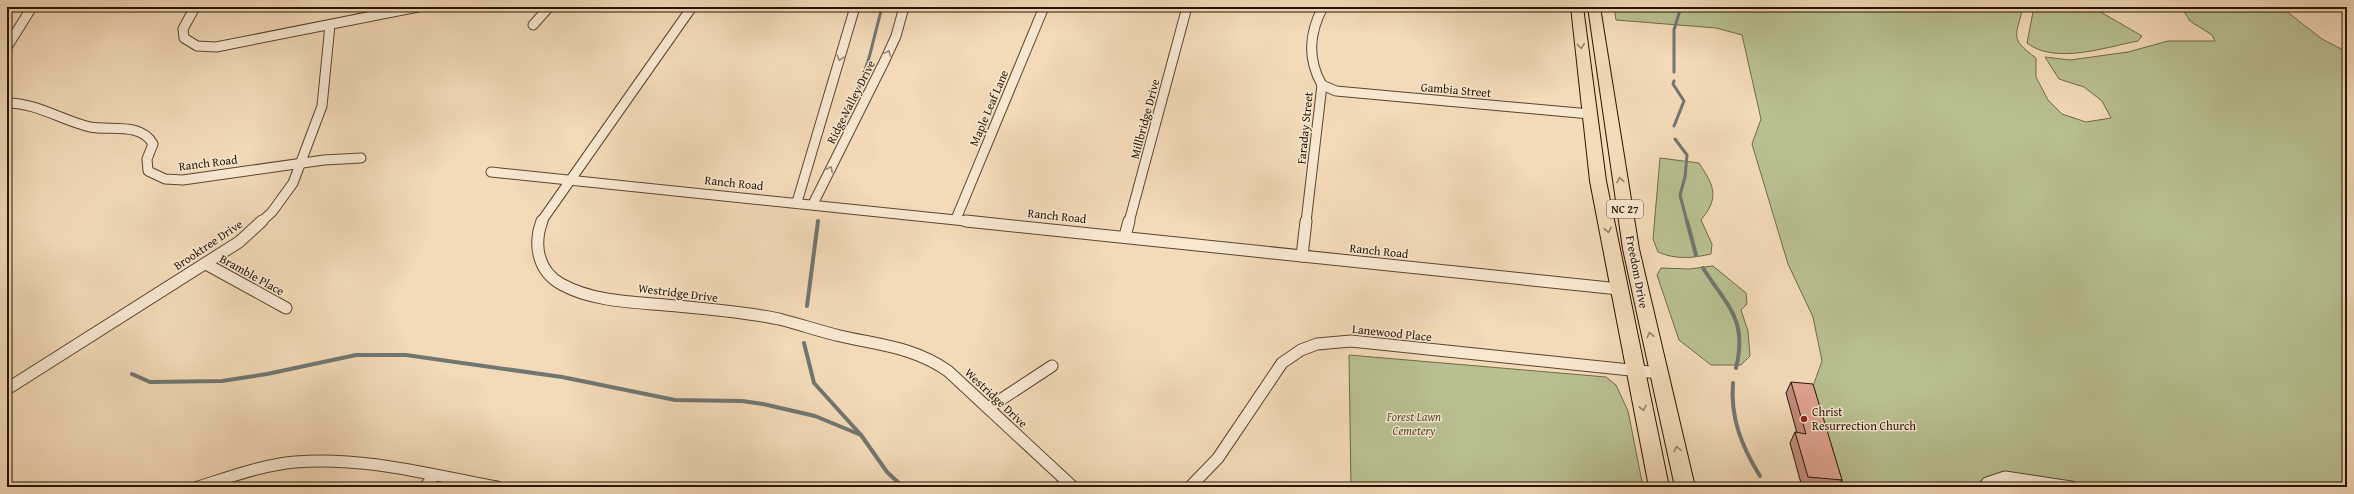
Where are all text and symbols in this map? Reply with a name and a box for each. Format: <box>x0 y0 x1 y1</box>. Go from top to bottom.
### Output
one-way arrow <box>1576 43 1585 49</box>
one-way arrow <box>883 50 891 57</box>
one-way arrow <box>836 54 845 61</box>
street label: Ridge Valley Drive <box>822 57 879 146</box>
street label: Maple Leaf Lane <box>965 67 1012 148</box>
street label: Millbridge Drive <box>1126 77 1163 161</box>
street label: Gambia Street <box>1420 78 1493 101</box>
street label: Faraday Street <box>1292 90 1317 165</box>
street label: Ranch Road <box>178 150 239 175</box>
one-way arrow <box>825 166 833 174</box>
street label: Ranch Road <box>704 171 765 194</box>
one-way arrow <box>1616 176 1624 183</box>
road number: NC 27 <box>1607 200 1643 218</box>
street label: Ranch Road <box>1027 204 1088 227</box>
street label: Brooktree Drive <box>170 215 246 274</box>
one-way arrow <box>1603 227 1611 233</box>
street label: Freedom Drive <box>1622 234 1653 310</box>
street label: Ranch Road <box>1349 239 1410 262</box>
street label: Bramble Place <box>217 250 288 299</box>
street label: Westridge Drive <box>637 279 719 306</box>
street label: Lanewood Place <box>1351 320 1433 345</box>
one-way arrow <box>1646 331 1655 338</box>
street label: Westridge Drive <box>961 364 1032 431</box>
place label: Christ Resurrection Church <box>1812 403 1916 434</box>
one-way arrow <box>1638 405 1647 412</box>
park label: Forest Lawn Cemetery <box>1386 408 1441 439</box>
marker: Christ Resurrection Church <box>1799 414 1809 424</box>
one-way arrow <box>1673 446 1682 453</box>

